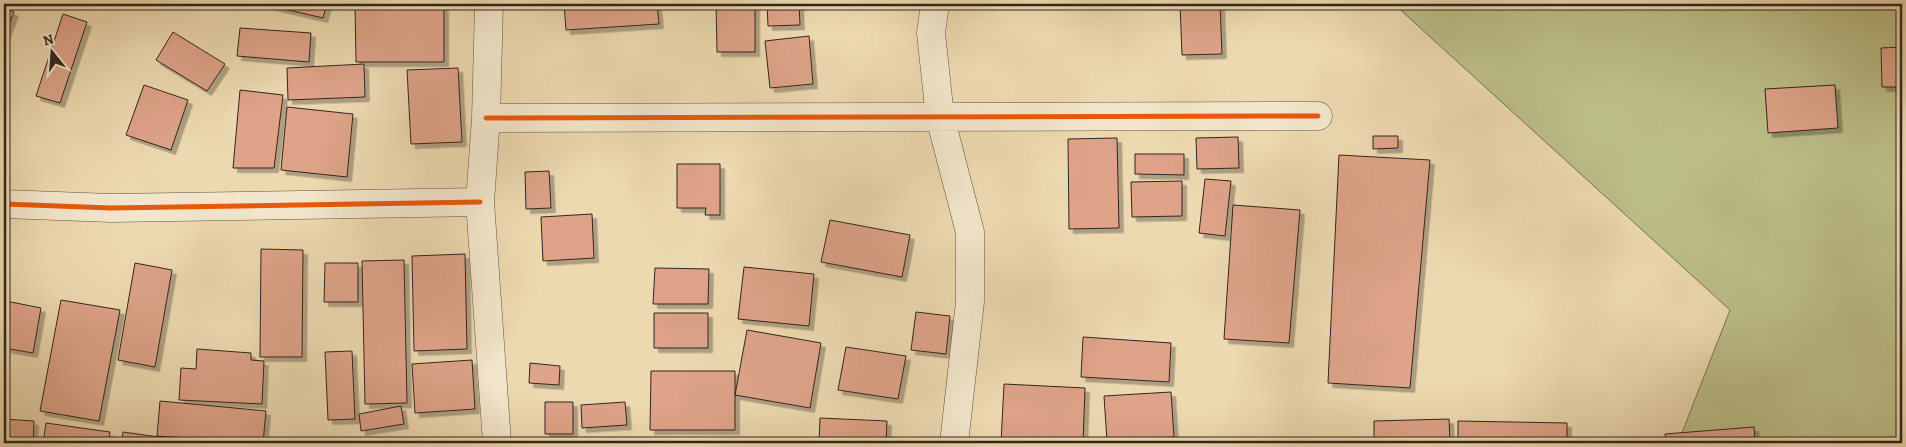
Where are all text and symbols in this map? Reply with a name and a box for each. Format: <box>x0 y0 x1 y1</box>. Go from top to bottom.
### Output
north arrow <box>28 28 78 78</box>
text: N <box>41 29 56 51</box>

